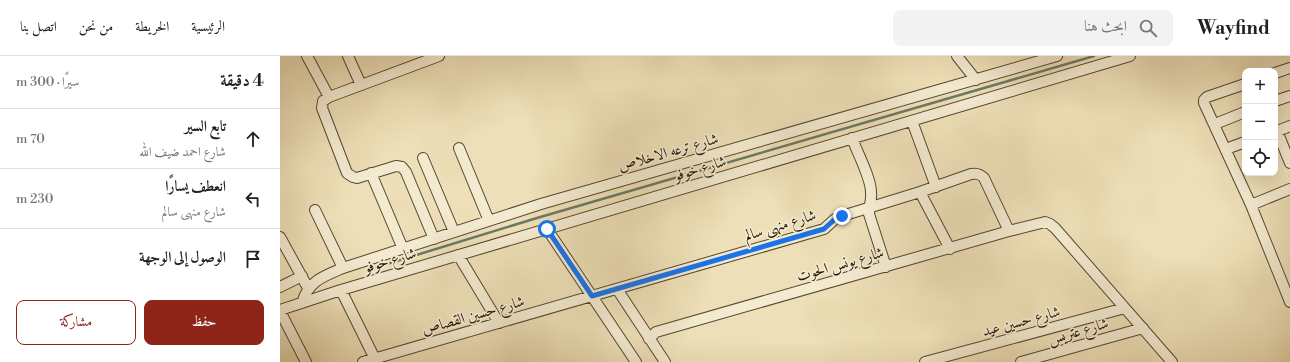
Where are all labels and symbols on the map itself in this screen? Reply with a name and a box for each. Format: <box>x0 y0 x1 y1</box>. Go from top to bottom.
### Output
street label: شارع ترعه الاخلاص <box>616 129 721 179</box>
street label: شارع خوفو <box>670 152 729 189</box>
street label: شارع منهى سالم <box>742 206 819 248</box>
route end <box>833 207 851 225</box>
route start <box>538 220 556 238</box>
street label: شارع يونس الحوت <box>794 243 887 289</box>
street label: شارع خوفو <box>360 244 419 281</box>
street label: شارع حسين القصاص <box>420 292 528 342</box>
street label: شارع حسين عيد <box>980 302 1063 344</box>
street label: شارع عتريس <box>1046 314 1111 352</box>

